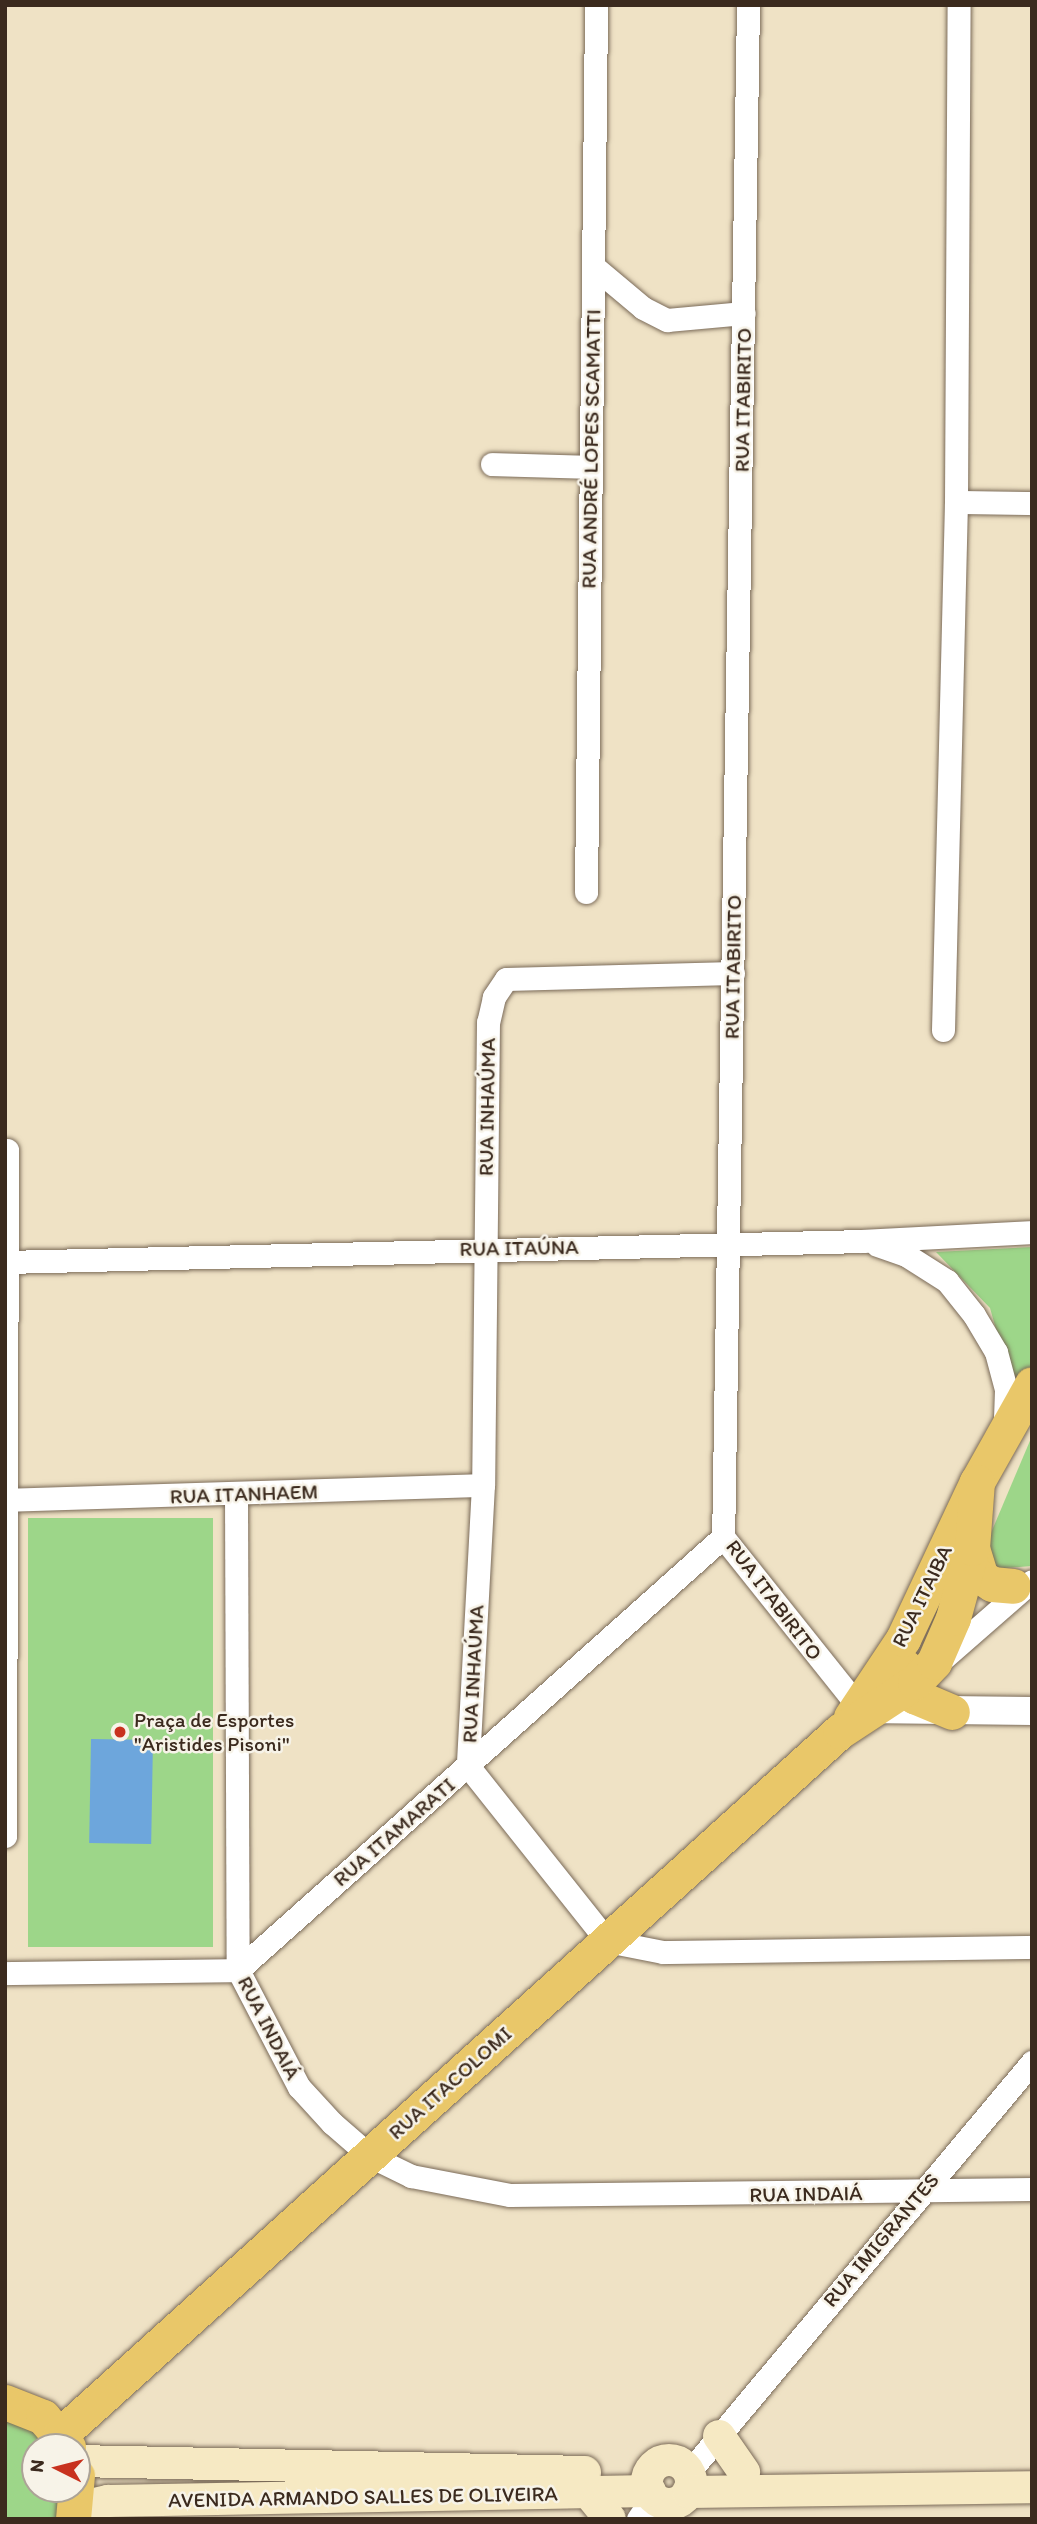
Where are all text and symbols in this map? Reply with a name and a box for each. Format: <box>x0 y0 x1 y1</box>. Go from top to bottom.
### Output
street label: RUA ANDRÉ LOPES SCAMATTI <box>576 308 606 590</box>
street label: RUA ITABIRITO <box>729 326 757 474</box>
street label: RUA ITABIRITO <box>719 893 747 1041</box>
street label: RUA INHAÚMA <box>473 1038 501 1176</box>
street label: RUA ITAÚNA <box>459 1234 579 1262</box>
street label: RUA ITANHAEM <box>170 1479 318 1509</box>
street label: RUA ITABIRITO <box>720 1534 828 1666</box>
street label: RUA ITAIBA <box>886 1540 958 1652</box>
street label: RUA INHAÚMA <box>457 1604 489 1744</box>
place label: Praça de Esportes "Aristides Pisoni" <box>134 1707 294 1757</box>
marker: Praça de Esportes "Aristides Pisoni" <box>112 1724 128 1740</box>
street label: RUA ITAMARATI <box>329 1773 459 1891</box>
street label: RUA INDAIÁ <box>232 1971 306 2085</box>
street label: RUA ITACOLOMI <box>384 2022 516 2144</box>
street label: RUA IMIGRANTES <box>818 2169 944 2311</box>
street label: RUA INDAIÁ <box>748 2180 864 2208</box>
north arrow <box>21 2433 91 2503</box>
text: N <box>24 2458 49 2474</box>
street label: AVENIDA ARMANDO SALLES DE OLIVEIRA <box>168 2481 558 2513</box>

